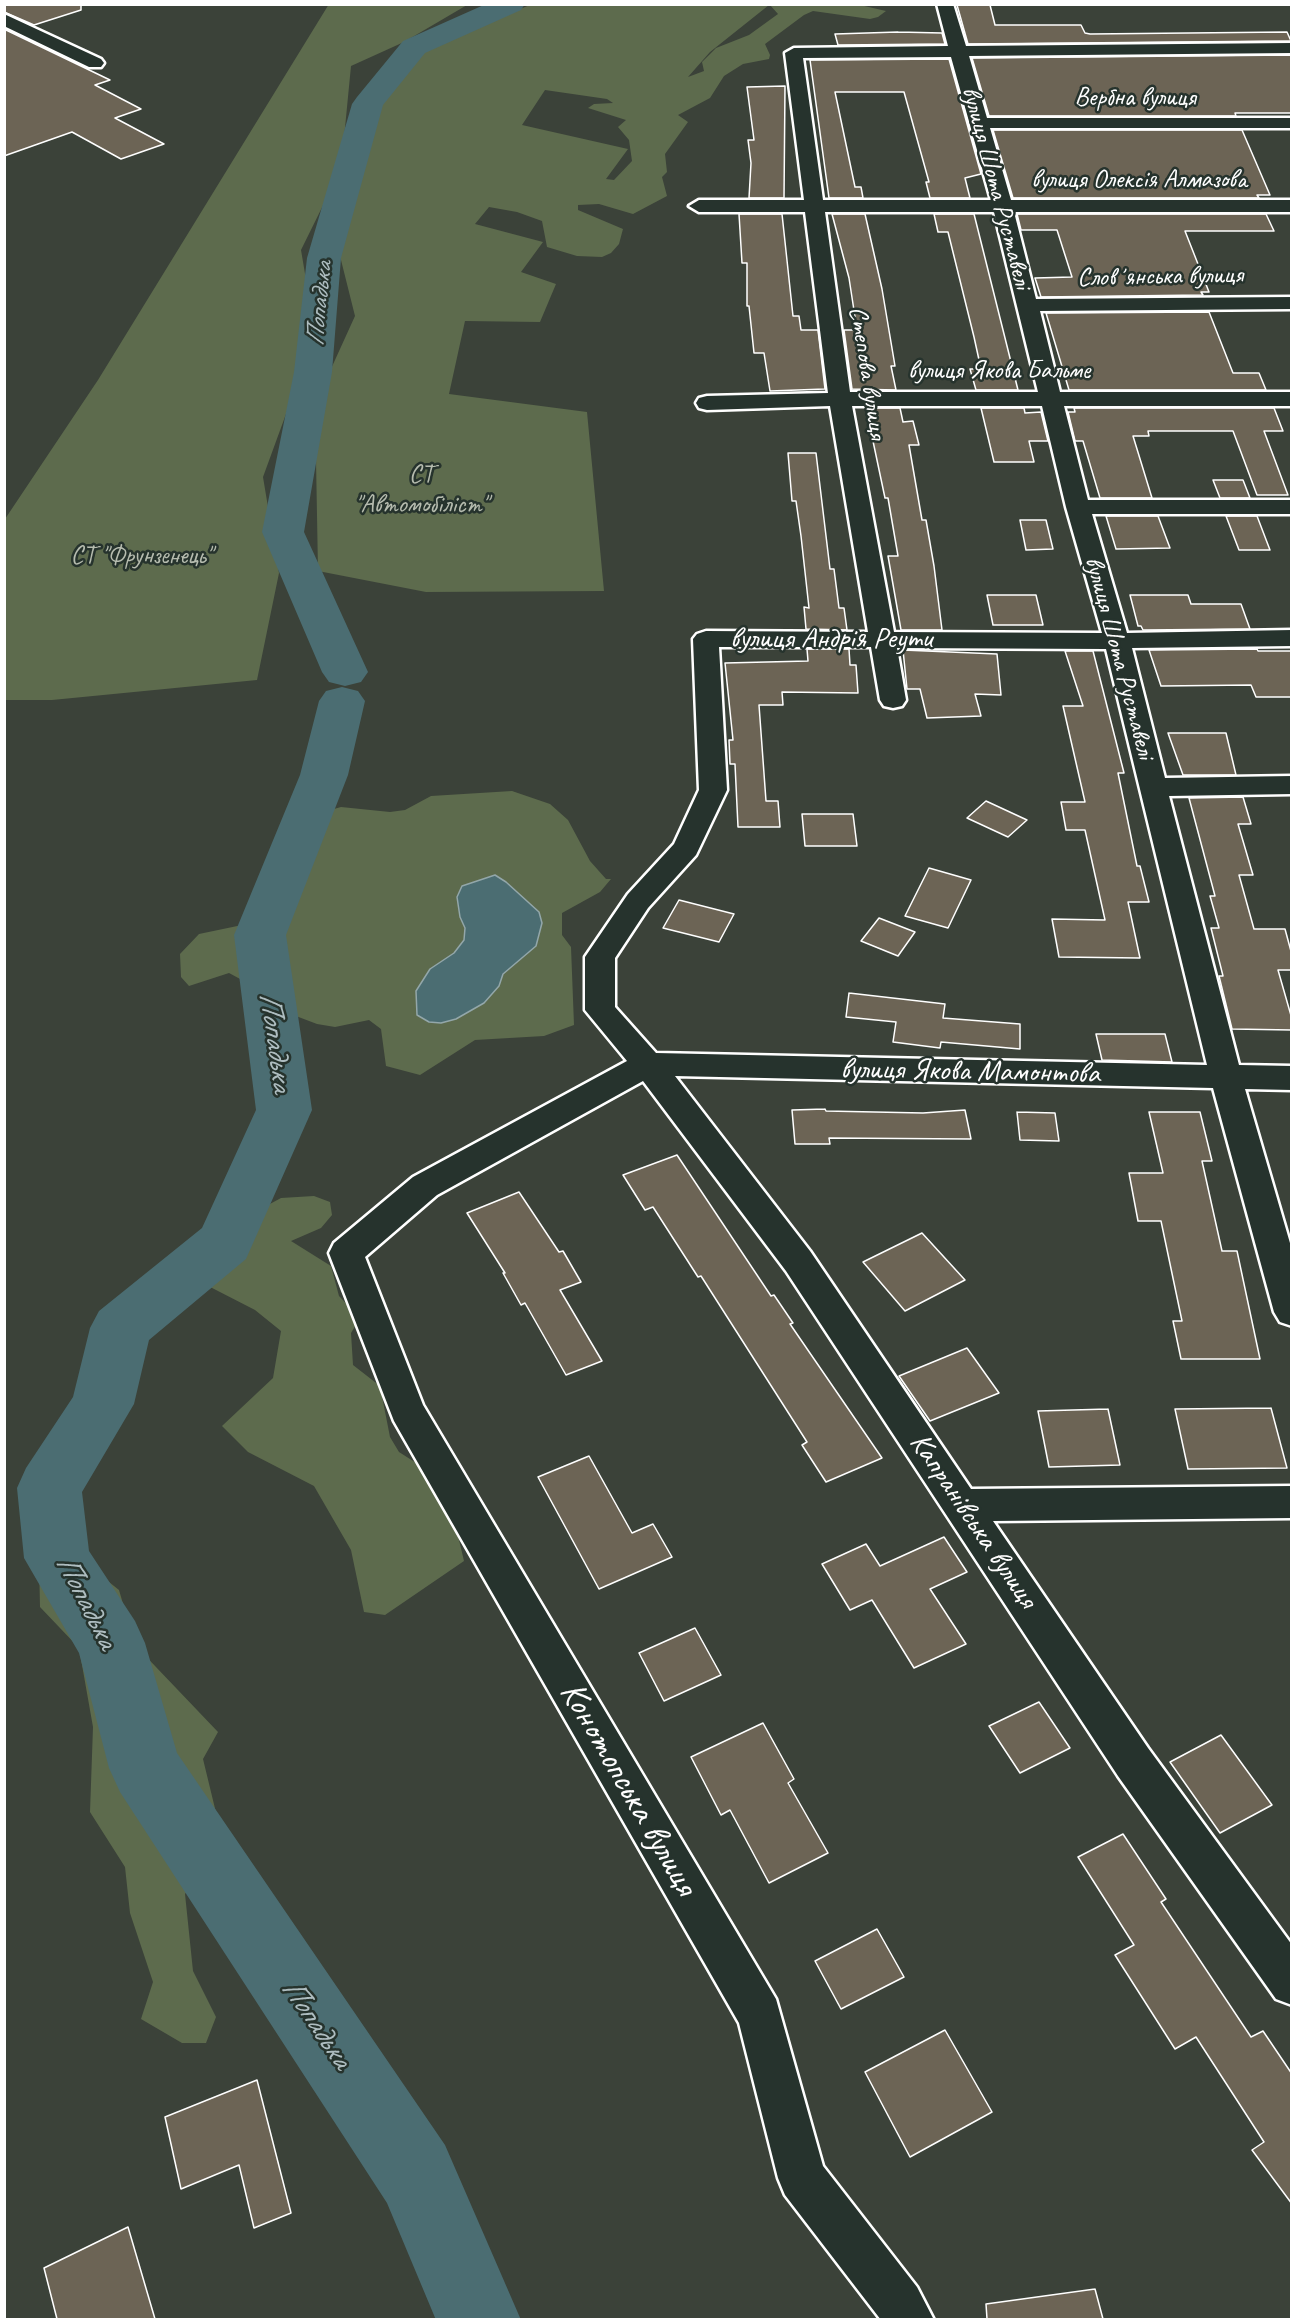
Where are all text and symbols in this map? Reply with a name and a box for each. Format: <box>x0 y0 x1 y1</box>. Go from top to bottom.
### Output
street label: Вербна вулиця <box>1074 82 1196 114</box>
street label: вулиця Шота Руставелі <box>954 83 1038 293</box>
street label: вулиця Олексія Алмазова <box>1031 164 1247 196</box>
water label: Попадька <box>299 260 341 348</box>
street label: Словʼянська вулиця <box>1077 260 1243 294</box>
street label: Степова вулиця <box>841 304 893 442</box>
street label: вулиця Якова Бальме <box>908 355 1090 387</box>
park label: СТ "Автомобіліст" <box>354 459 488 520</box>
park label: СТ "Фрунзенець" <box>70 540 212 572</box>
street label: вулиця Шота Руставелі <box>1077 553 1161 763</box>
street label: вулиця Андрія Реути <box>730 621 932 657</box>
water label: Попадька <box>249 990 301 1094</box>
street label: вулиця Якова Мамонтова <box>840 1052 1100 1092</box>
street label: Капранівська вулиця <box>901 1426 1045 1616</box>
water label: Попадька <box>46 1549 126 1655</box>
street label: Конотопська вулиця <box>549 1674 707 1904</box>
water label: Попадька <box>272 1972 360 2076</box>

